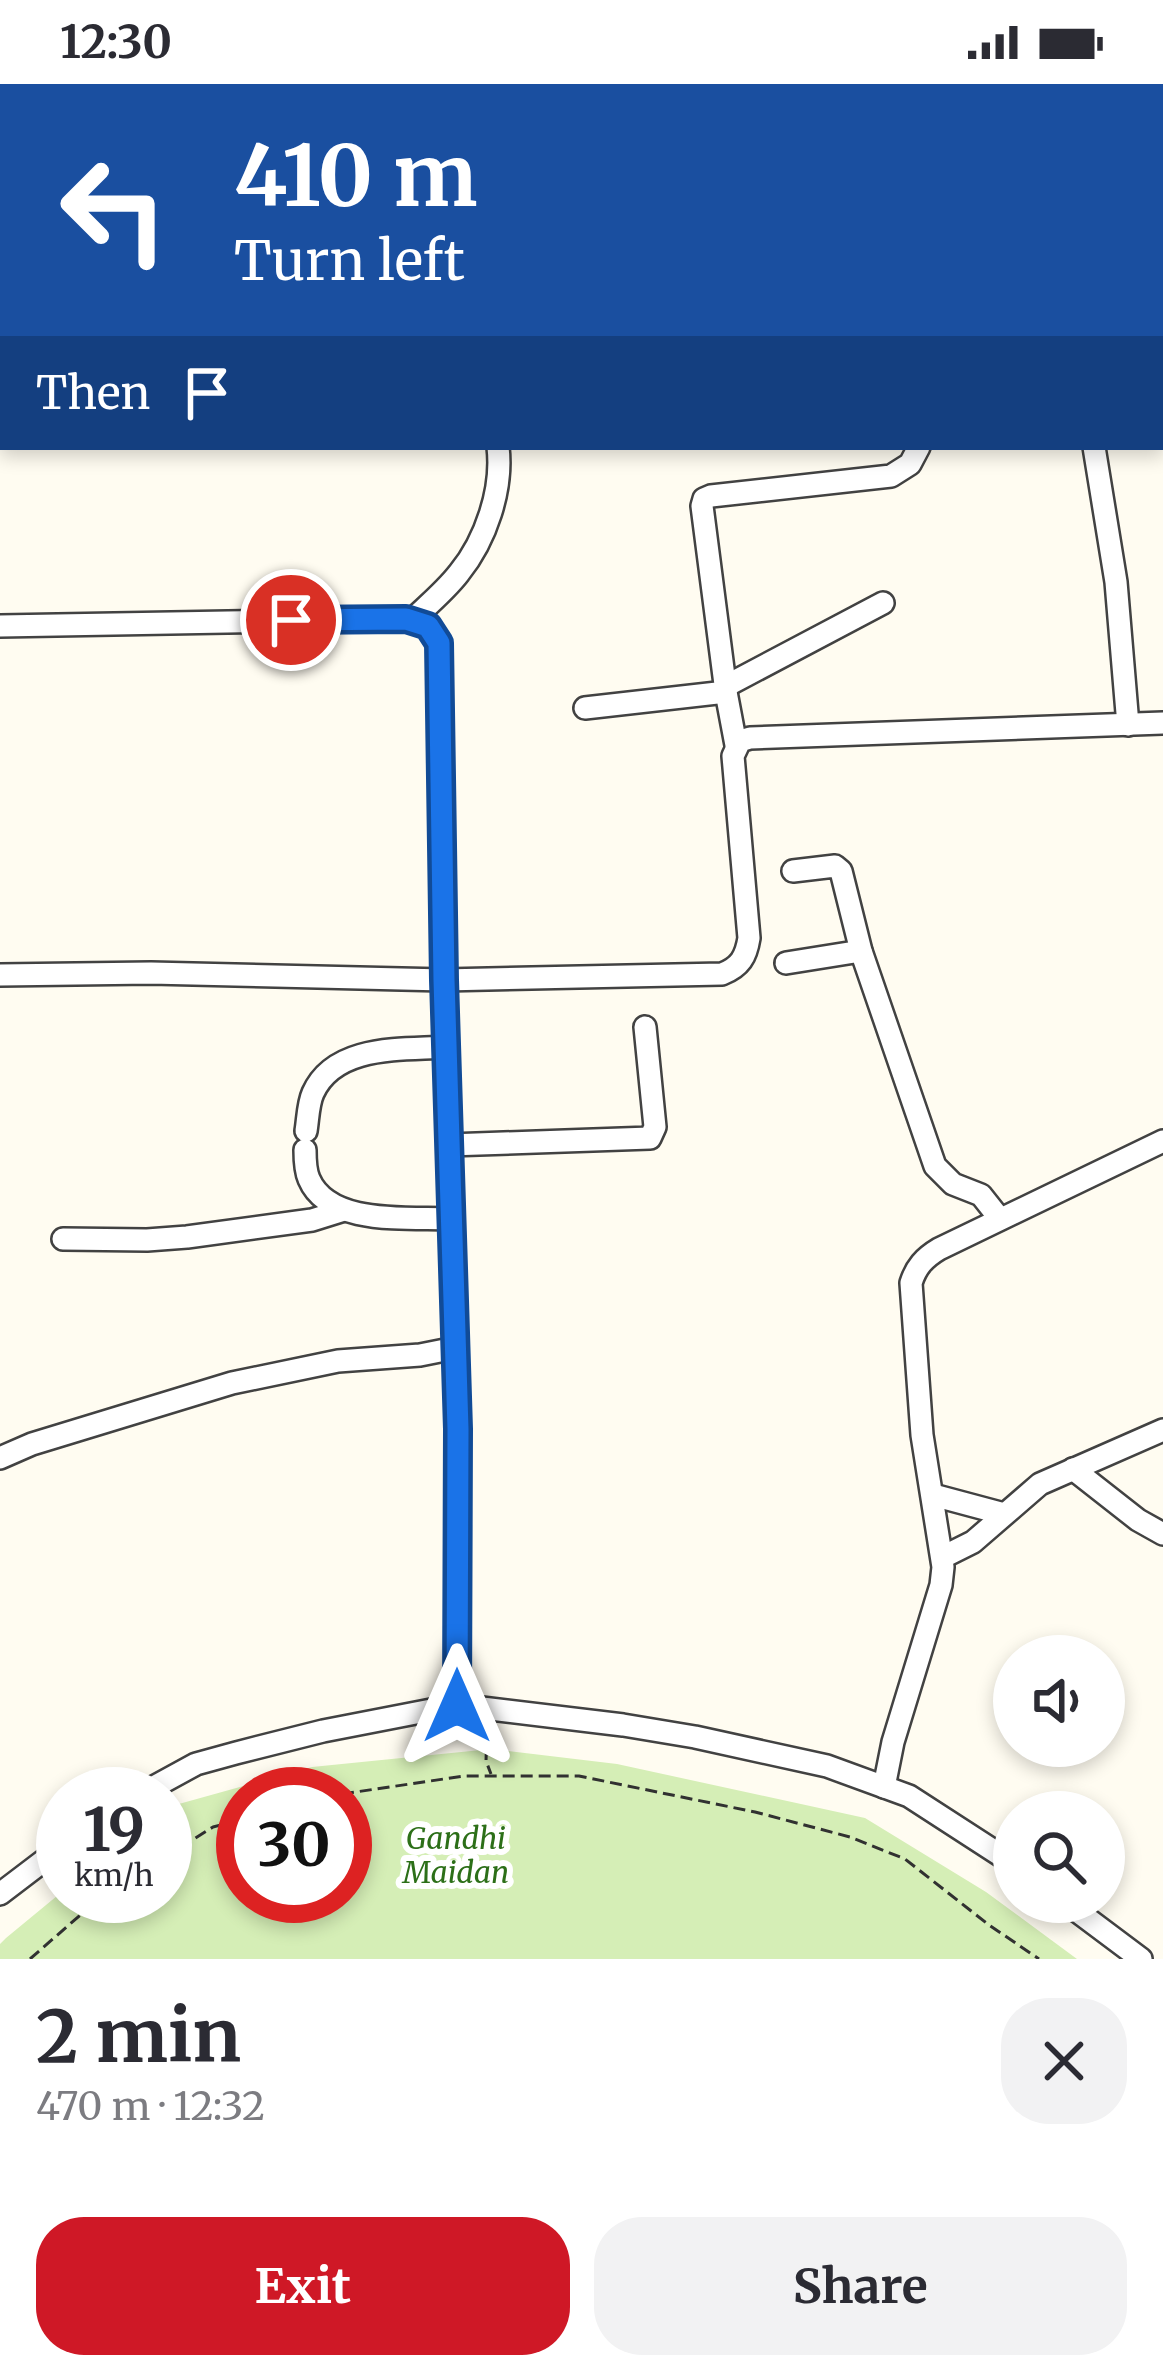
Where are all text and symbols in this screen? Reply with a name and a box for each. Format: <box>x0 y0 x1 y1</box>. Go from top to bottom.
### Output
text: 12:30 <box>60 14 172 70</box>
text: 410 m <box>234 123 477 229</box>
icon: left <box>36 132 192 288</box>
text: Turn left <box>234 227 465 295</box>
icon: arrive <box>174 360 240 426</box>
text: Then <box>36 365 150 421</box>
pin <box>240 569 342 671</box>
icon: arrive <box>258 587 324 653</box>
map controls <box>993 1635 1125 1923</box>
button: sound <box>993 1635 1125 1767</box>
position arrow <box>394 1643 520 1769</box>
speed limit sign: 30 <box>216 1767 372 1923</box>
button: search <box>993 1791 1125 1923</box>
text: 19 <box>83 1792 145 1867</box>
park label: Gandhi Maidan <box>401 1819 509 1891</box>
text: km/h <box>74 1856 154 1894</box>
text: 2 min <box>36 1991 241 2082</box>
button: close <box>1001 1998 1127 2124</box>
text: 470 m · 12:32 <box>36 2082 265 2131</box>
button: Exit <box>36 2217 570 2355</box>
button: Share <box>594 2217 1127 2355</box>

